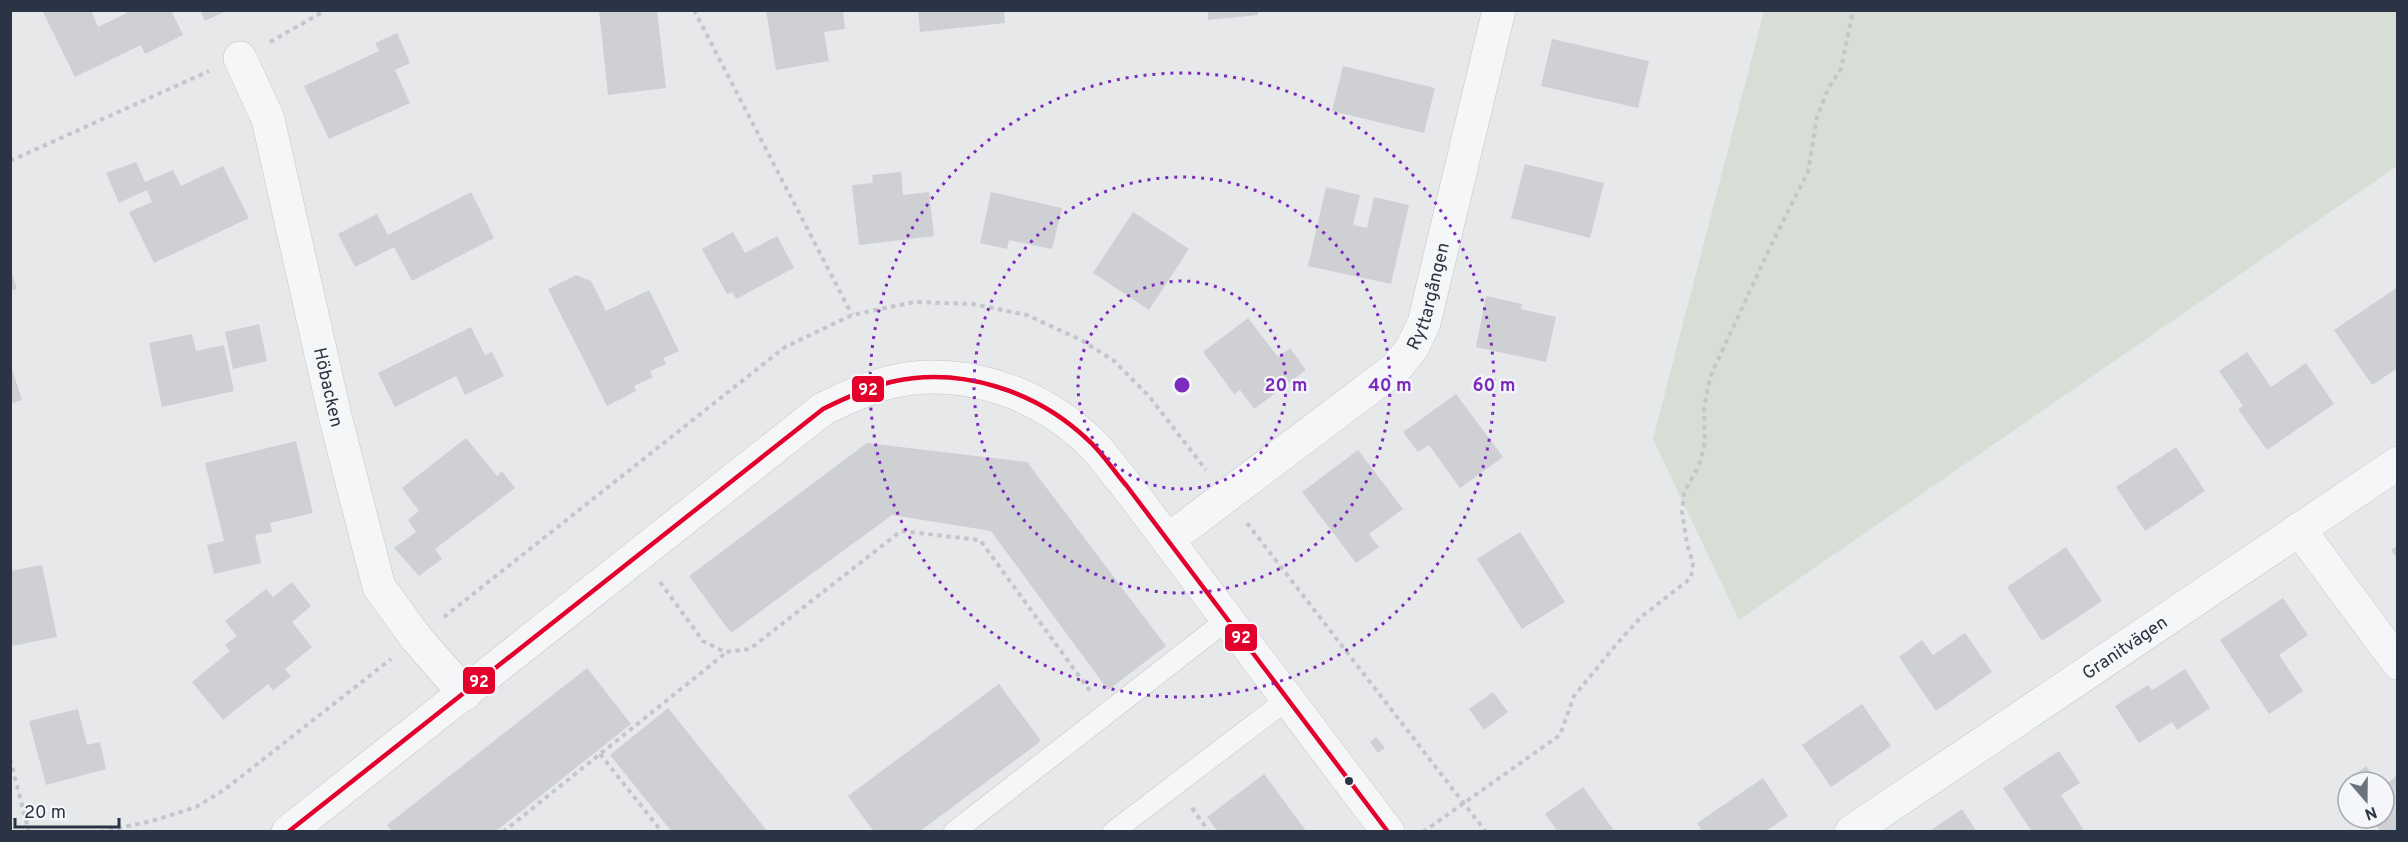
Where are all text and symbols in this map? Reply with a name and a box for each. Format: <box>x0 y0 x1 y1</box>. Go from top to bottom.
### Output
street label: Ryttargången <box>1403 240 1456 354</box>
street label: Höbacken <box>307 346 347 430</box>
line badge: 92 <box>851 375 885 403</box>
centre of rings <box>1172 375 1192 395</box>
text: 20 m <box>1264 375 1308 398</box>
text: 40 m <box>1368 375 1412 398</box>
text: 60 m <box>1472 375 1516 398</box>
text: 92 <box>858 381 878 401</box>
street label: Granitvägen <box>2078 612 2173 686</box>
line badge: 92 <box>1224 623 1258 652</box>
text: 92 <box>1231 629 1251 649</box>
line badge: 92 <box>462 666 496 695</box>
text: 92 <box>469 673 489 693</box>
north arrow <box>2336 770 2396 830</box>
unlabelled marker <box>1343 775 1355 787</box>
scale bar <box>15 791 118 829</box>
text: N <box>2362 801 2379 824</box>
text: 20 m <box>24 802 66 825</box>

